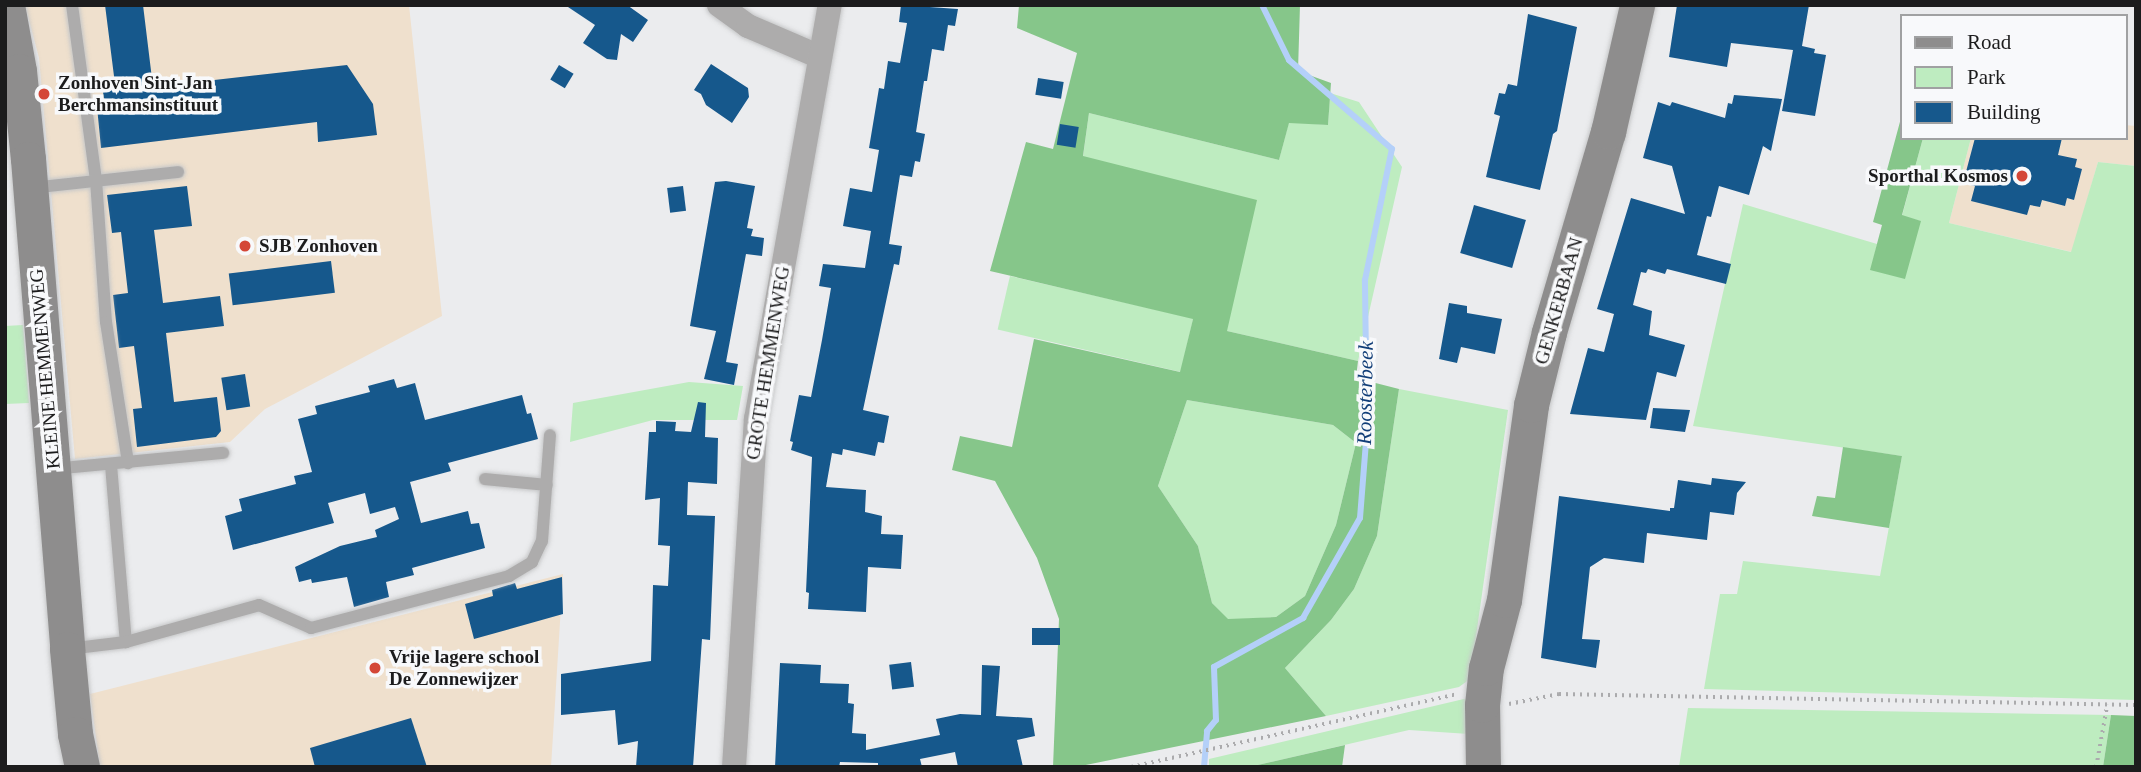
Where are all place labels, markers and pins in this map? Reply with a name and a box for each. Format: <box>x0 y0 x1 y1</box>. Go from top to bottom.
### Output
place label: Zonhoven Sint-Jan Berchmansinstituut <box>58 72 218 116</box>
marker: Zonhoven Sint-Jan Berchmansinstituut <box>36 86 52 102</box>
place label: Sporthal Kosmos <box>1868 165 2008 187</box>
marker: Sporthal Kosmos <box>2014 168 2030 184</box>
place label: SJB Zonhoven <box>259 235 378 257</box>
marker: SJB Zonhoven <box>237 238 253 254</box>
place label: Vrije lagere school De Zonnewijzer <box>389 646 539 690</box>
marker: Vrije lagere school De Zonnewijzer <box>367 660 383 676</box>

